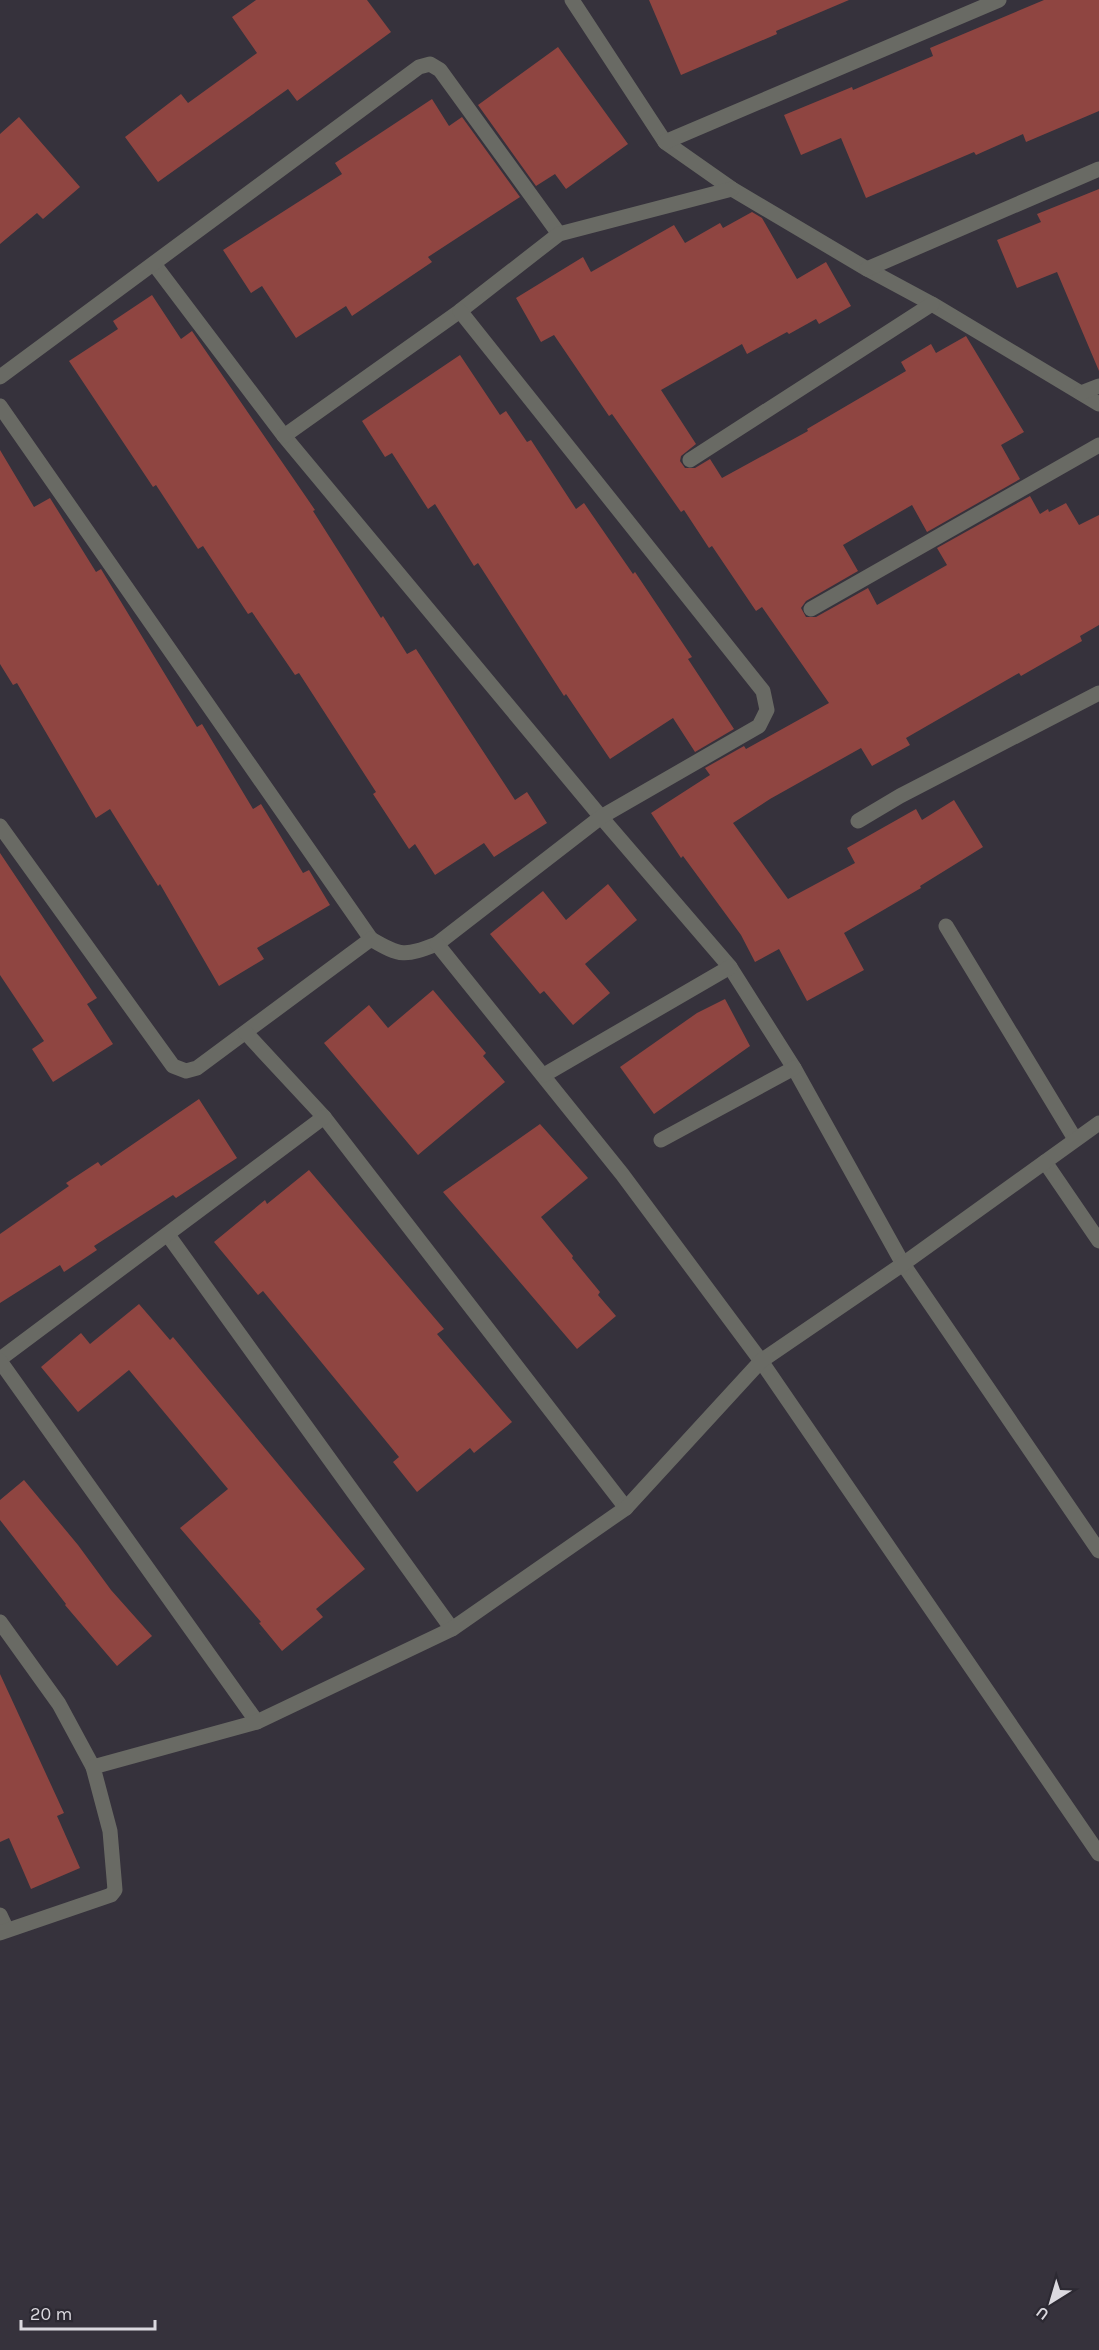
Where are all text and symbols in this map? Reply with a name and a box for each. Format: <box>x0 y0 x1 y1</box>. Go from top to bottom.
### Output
north arrow <box>1021 2272 1081 2332</box>
scale bar <box>21 2293 154 2331</box>
text: 20 m <box>30 2303 72 2325</box>
text: U <box>1032 2303 1052 2324</box>

